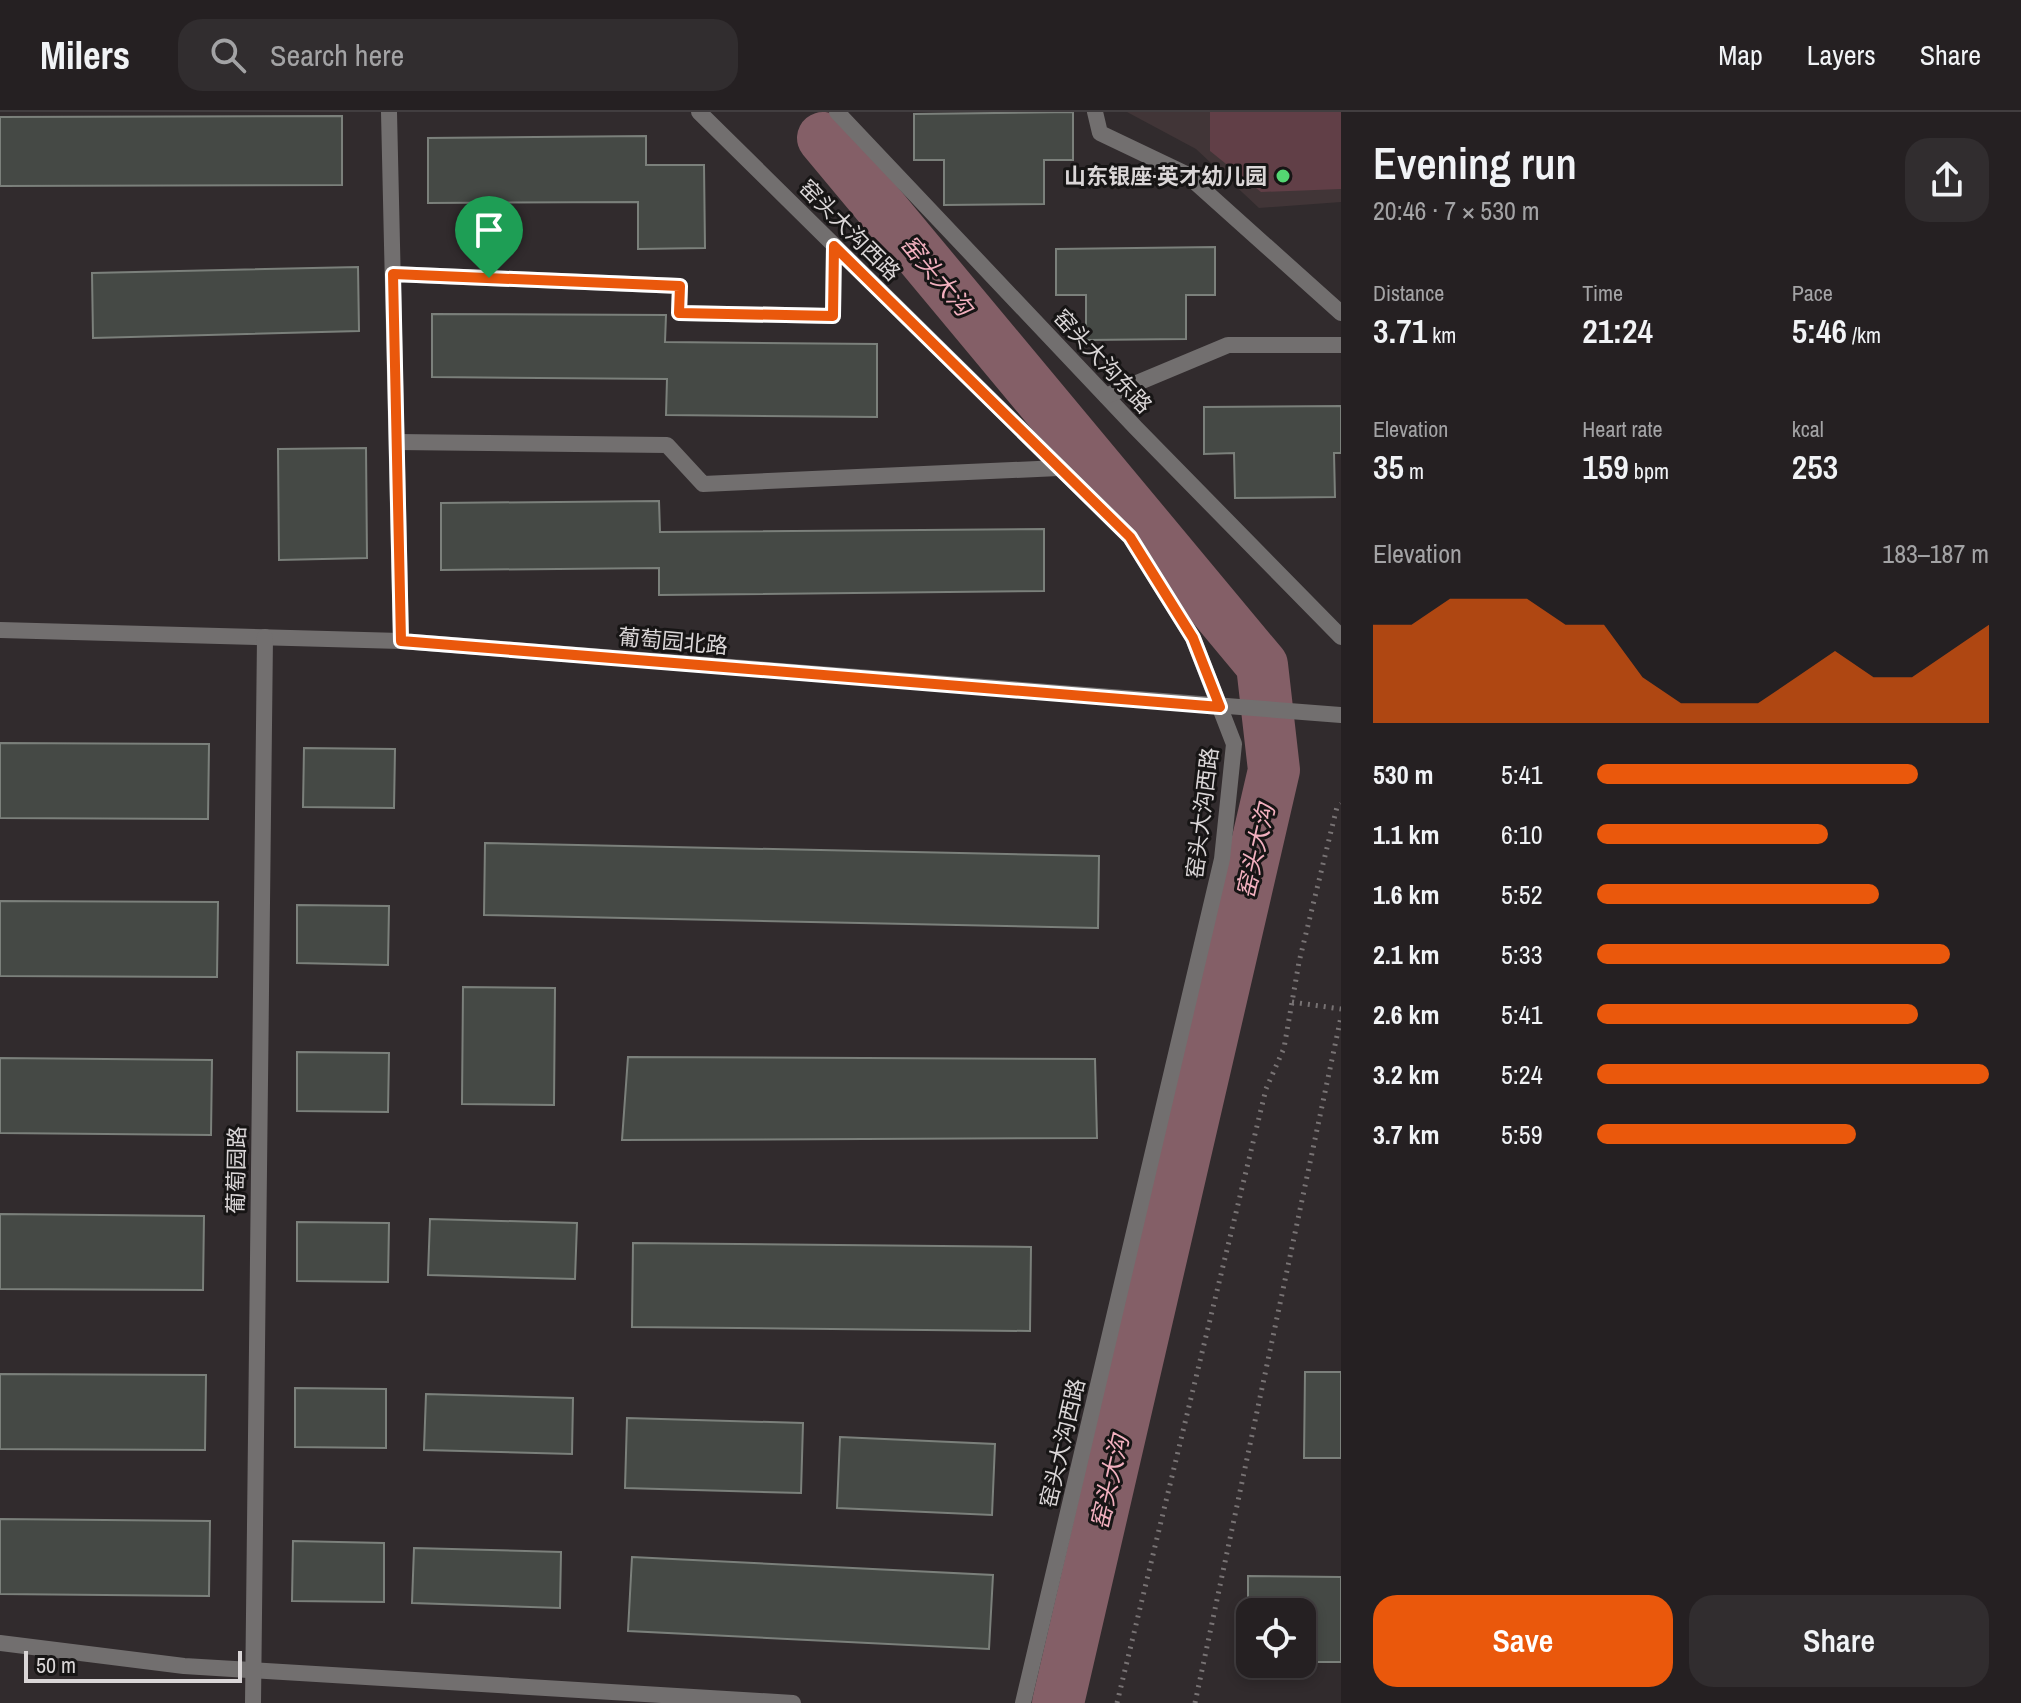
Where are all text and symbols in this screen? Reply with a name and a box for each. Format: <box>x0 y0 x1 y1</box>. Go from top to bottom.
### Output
search box <box>178 19 738 91</box>
text: Milers <box>40 30 130 81</box>
icon: search <box>206 33 250 77</box>
text: Search here <box>270 35 404 75</box>
text: Map <box>1718 36 1763 74</box>
text: Layers <box>1807 36 1876 74</box>
text: Share <box>1920 36 1981 74</box>
text: Evening run <box>1373 133 1577 193</box>
button: share <box>1905 138 1989 222</box>
place label: 山东银座·英才幼儿园 <box>1064 161 1267 191</box>
marker: 山东银座·英才幼儿园 <box>1274 167 1292 185</box>
street label: 窑头大沟西路 <box>793 173 907 287</box>
text: 20:46 · 7 × 530 m <box>1373 193 1540 228</box>
pin <box>455 196 523 278</box>
icon: arrive <box>467 208 511 252</box>
water label: 窑头大沟 <box>894 228 982 324</box>
text: Distance <box>1373 278 1444 308</box>
text: Time <box>1582 278 1623 308</box>
text: Pace <box>1792 278 1833 308</box>
street label: 窑头大沟东路 <box>1047 302 1159 420</box>
text: 3.71 <box>1373 308 1427 354</box>
text: 21:24 <box>1582 308 1653 354</box>
text: 5:46 <box>1792 308 1847 354</box>
text: km <box>1427 320 1456 350</box>
text: /km <box>1847 320 1881 350</box>
text: Elevation <box>1373 414 1448 444</box>
text: Heart rate <box>1582 414 1663 444</box>
text: kcal <box>1792 414 1824 444</box>
text: 35 <box>1373 444 1404 490</box>
text: 159 <box>1582 444 1629 490</box>
text: 253 <box>1792 444 1838 490</box>
text: m <box>1404 456 1424 486</box>
text: bpm <box>1629 456 1669 486</box>
text: Elevation <box>1373 536 1462 571</box>
text: 183–187 m <box>1882 536 1989 571</box>
street label: 葡萄园北路 <box>617 621 729 661</box>
street label: 窑头大沟西路 <box>1179 746 1225 880</box>
text: 530 m <box>1373 757 1433 792</box>
text: 5:41 <box>1501 757 1543 792</box>
water label: 窑头大沟 <box>1229 798 1282 901</box>
text: 1.1 km <box>1373 817 1439 852</box>
text: 6:10 <box>1501 817 1543 852</box>
text: 1.6 km <box>1373 877 1439 912</box>
text: 5:52 <box>1501 877 1543 912</box>
text: 2.1 km <box>1373 937 1439 972</box>
text: 5:33 <box>1501 937 1543 972</box>
text: 2.6 km <box>1373 997 1439 1032</box>
text: 5:41 <box>1501 997 1543 1032</box>
text: 3.2 km <box>1373 1057 1439 1092</box>
text: 5:24 <box>1501 1057 1543 1092</box>
text: 3.7 km <box>1373 1117 1439 1152</box>
text: 5:59 <box>1501 1117 1543 1152</box>
street label: 葡萄园路 <box>220 1126 252 1214</box>
street label: 窑头大沟西路 <box>1033 1375 1091 1511</box>
water label: 窑头大沟 <box>1083 1429 1136 1532</box>
button: Save <box>1373 1595 1673 1687</box>
button: Share <box>1689 1595 1989 1687</box>
map controls <box>1236 1598 1316 1678</box>
button: locate <box>1236 1598 1316 1678</box>
scale bar <box>24 1647 242 1683</box>
text: 50 m <box>36 1650 76 1680</box>

